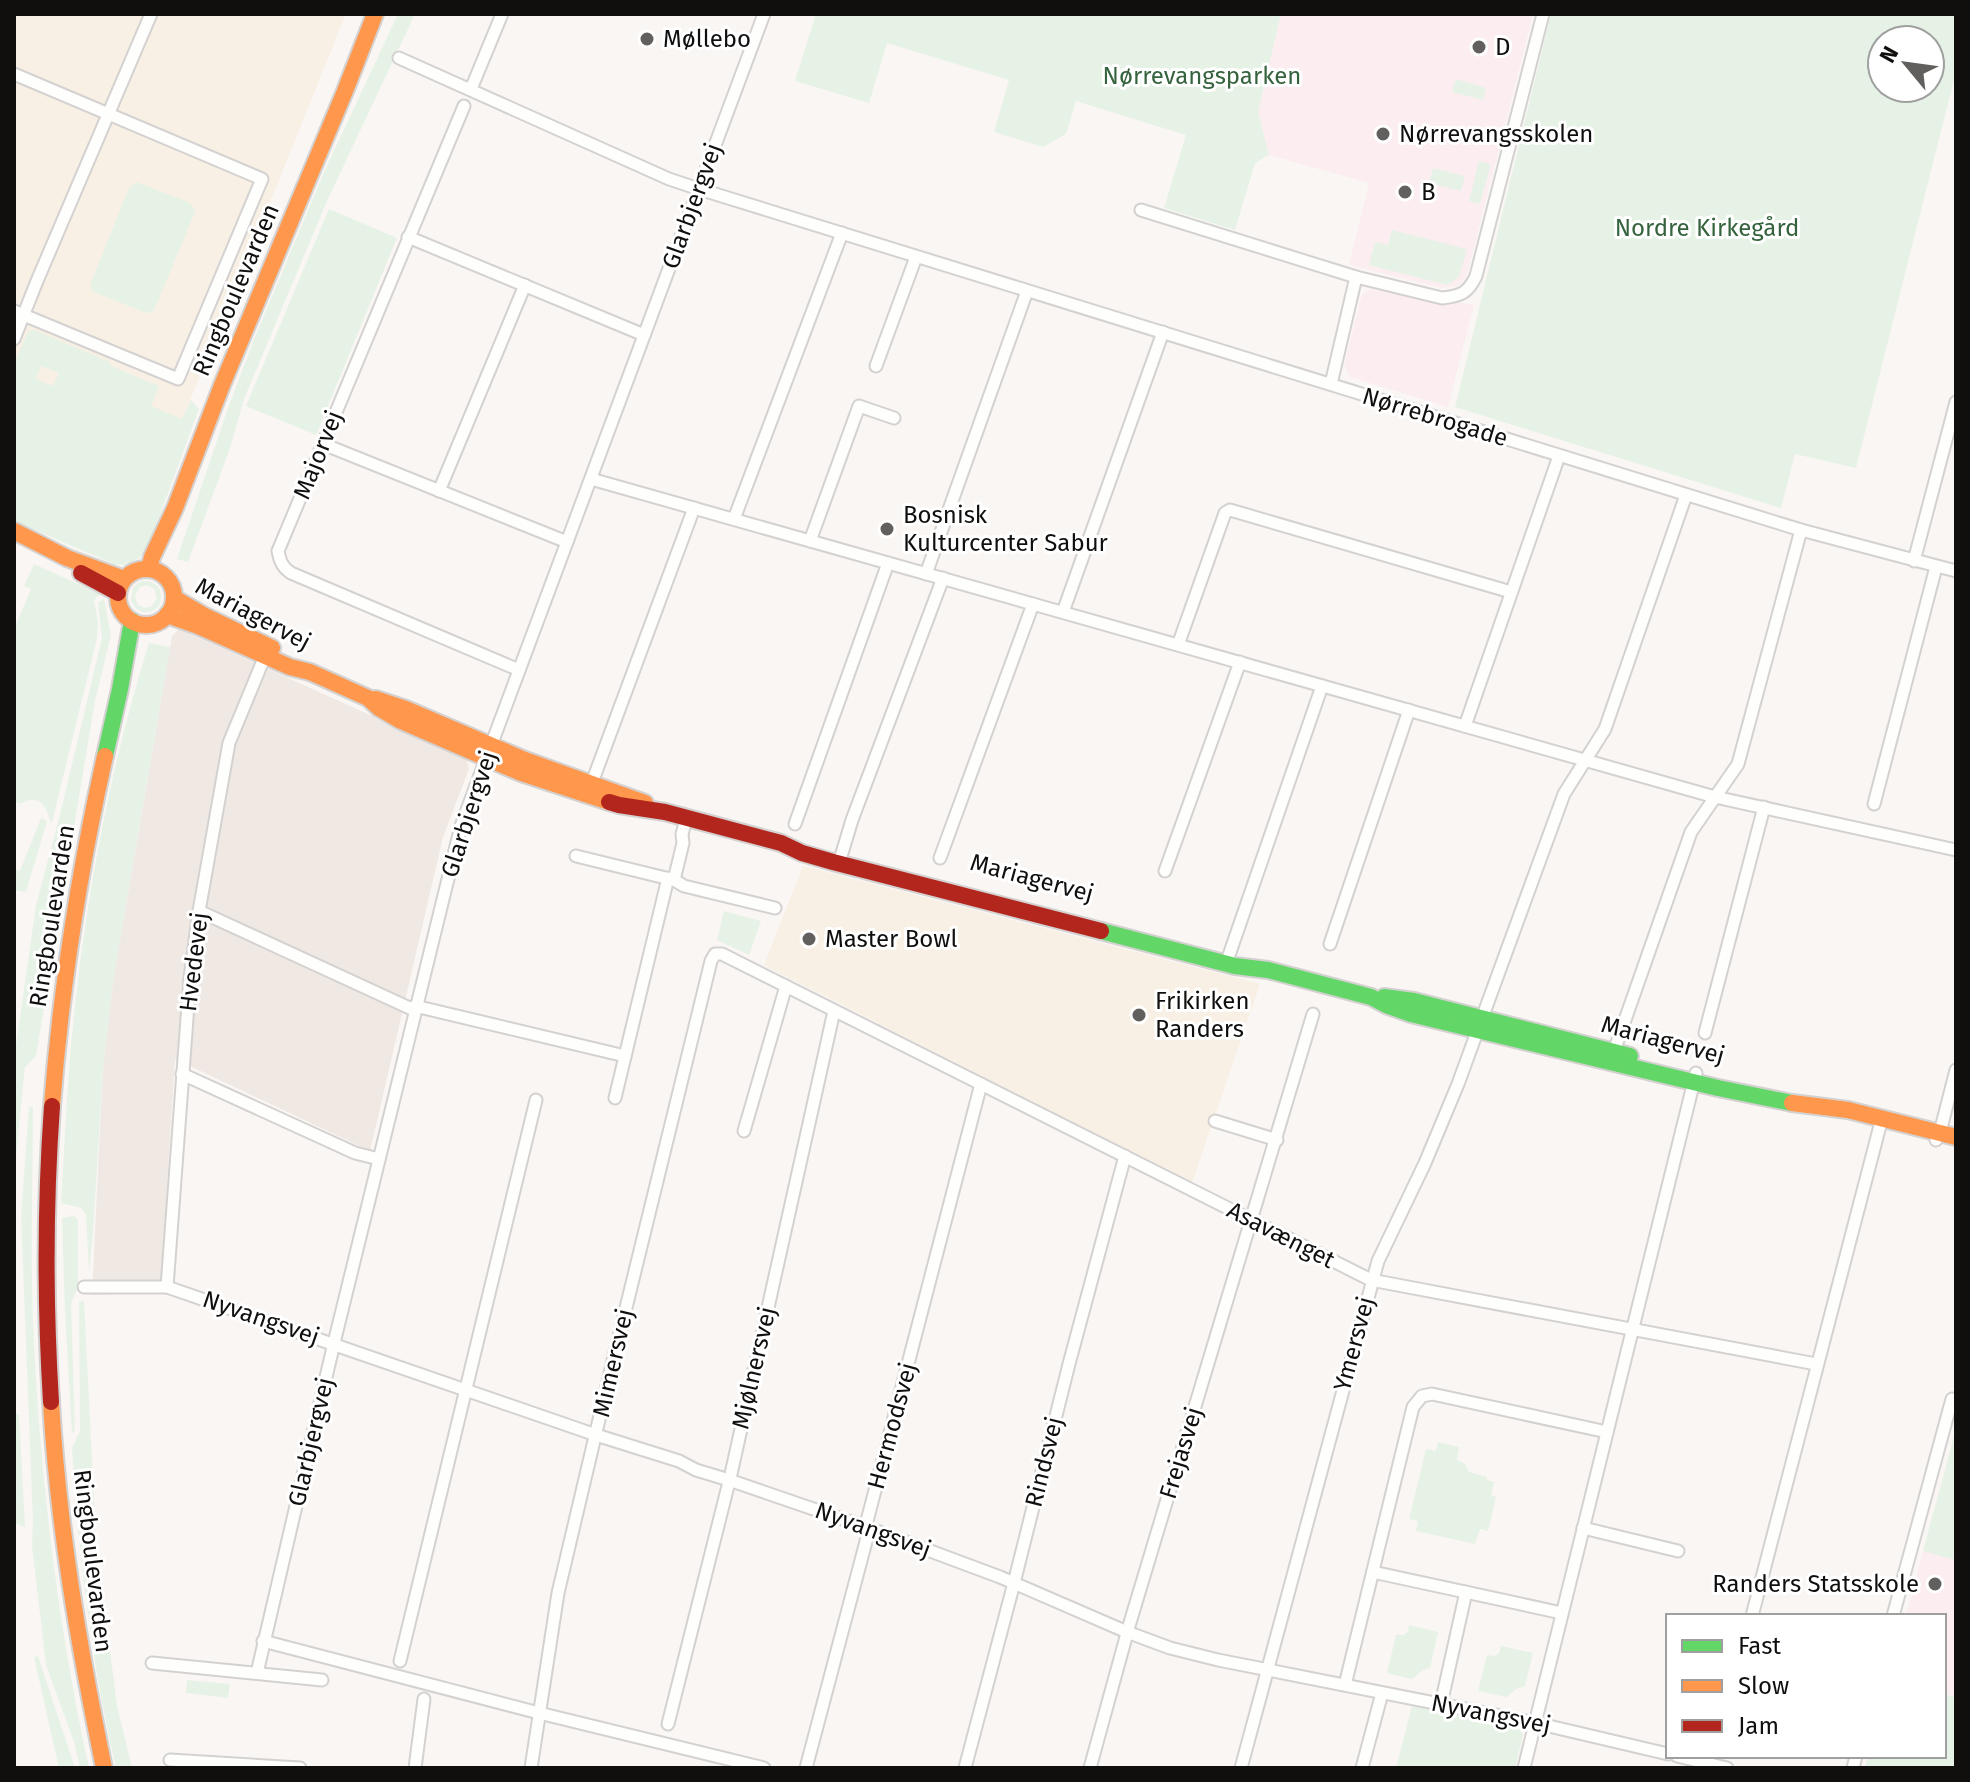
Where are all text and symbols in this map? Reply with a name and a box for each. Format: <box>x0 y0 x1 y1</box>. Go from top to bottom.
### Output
north arrow <box>1866 24 1946 104</box>
place label: Møllebo <box>663 25 751 53</box>
marker: Møllebo <box>638 30 656 48</box>
place label: D <box>1495 33 1510 61</box>
marker: D <box>1470 38 1488 56</box>
text: N <box>1874 42 1904 67</box>
park label: Nørrevangsparken <box>1103 62 1301 90</box>
place label: Nørrevangsskolen <box>1399 120 1593 148</box>
marker: Nørrevangsskolen <box>1374 125 1392 143</box>
street label: Glarbjergvej <box>656 140 728 272</box>
place label: B <box>1421 178 1436 206</box>
marker: B <box>1396 183 1414 201</box>
street label: Ringboulevarden <box>187 200 285 380</box>
park label: Nordre Kirkegård <box>1615 214 1799 242</box>
street label: Nørrebrogade <box>1359 382 1511 452</box>
street label: Majorvej <box>288 407 348 503</box>
place label: Bosnisk Kulturcenter Sabur <box>903 501 1109 557</box>
marker: Bosnisk Kulturcenter Sabur <box>878 520 896 538</box>
street label: Mariagervej <box>191 572 315 656</box>
street label: Glarbjergvej <box>435 747 503 881</box>
street label: Ringboulevarden <box>24 823 80 1009</box>
street label: Mariagervej <box>967 848 1097 908</box>
street label: Hvedevej <box>174 911 214 1013</box>
place label: Master Bowl <box>825 925 958 953</box>
marker: Master Bowl <box>800 930 818 948</box>
place label: Frikirken Randers <box>1155 987 1250 1043</box>
marker: Frikirken Randers <box>1130 1006 1148 1024</box>
street label: Mariagervej <box>1598 1010 1728 1070</box>
street label: Asavænget <box>1222 1196 1340 1274</box>
street label: Nyvangsvej <box>199 1285 323 1351</box>
street label: Ymersvej <box>1328 1294 1380 1394</box>
street label: Mjølnersvej <box>726 1304 782 1432</box>
street label: Mimersvej <box>587 1306 639 1420</box>
street label: Hermodsvej <box>862 1360 922 1492</box>
street label: Glarbjergvej <box>283 1375 339 1509</box>
street label: Frejasvej <box>1154 1404 1208 1502</box>
street label: Rindsvej <box>1019 1414 1069 1510</box>
street label: Ringboulevarden <box>68 1468 118 1654</box>
street label: Nyvangsvej <box>811 1496 935 1564</box>
place label: Randers Statsskole <box>1712 1570 1919 1598</box>
marker: Randers Statsskole <box>1926 1575 1944 1593</box>
legend <box>1666 1614 1946 1758</box>
text: Fast <box>1738 1632 1781 1660</box>
text: Slow <box>1738 1672 1789 1700</box>
street label: Nyvangsvej <box>1429 1689 1553 1739</box>
text: Jam <box>1738 1712 1779 1740</box>

